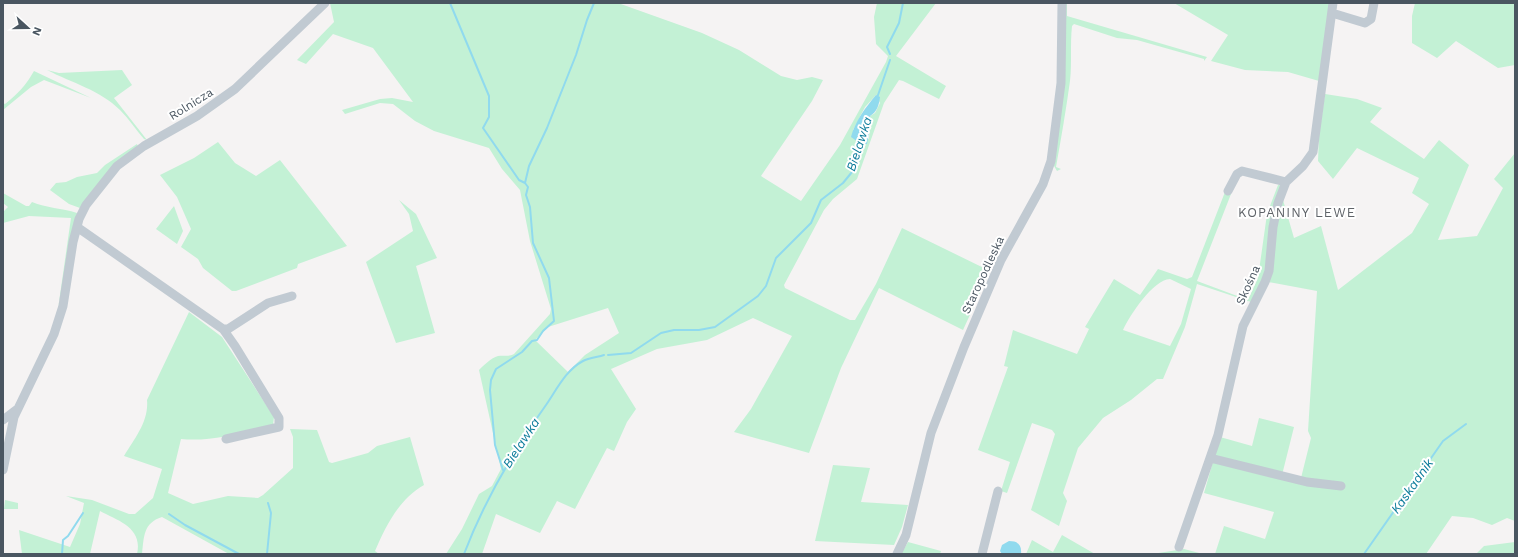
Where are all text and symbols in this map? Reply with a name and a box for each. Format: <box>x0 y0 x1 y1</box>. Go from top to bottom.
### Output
north arrow <box>8 8 48 48</box>
text: N <box>29 25 44 38</box>
street label: Rolnicza <box>166 85 216 123</box>
water label: Bielawka <box>843 115 875 173</box>
district label: KOPANINY LEWE <box>1238 205 1356 220</box>
street label: Staropodleska <box>959 234 1007 316</box>
street label: Skośna <box>1233 263 1263 307</box>
water label: Bielawka <box>499 415 543 471</box>
water label: Kaskadnik <box>1388 455 1437 516</box>

